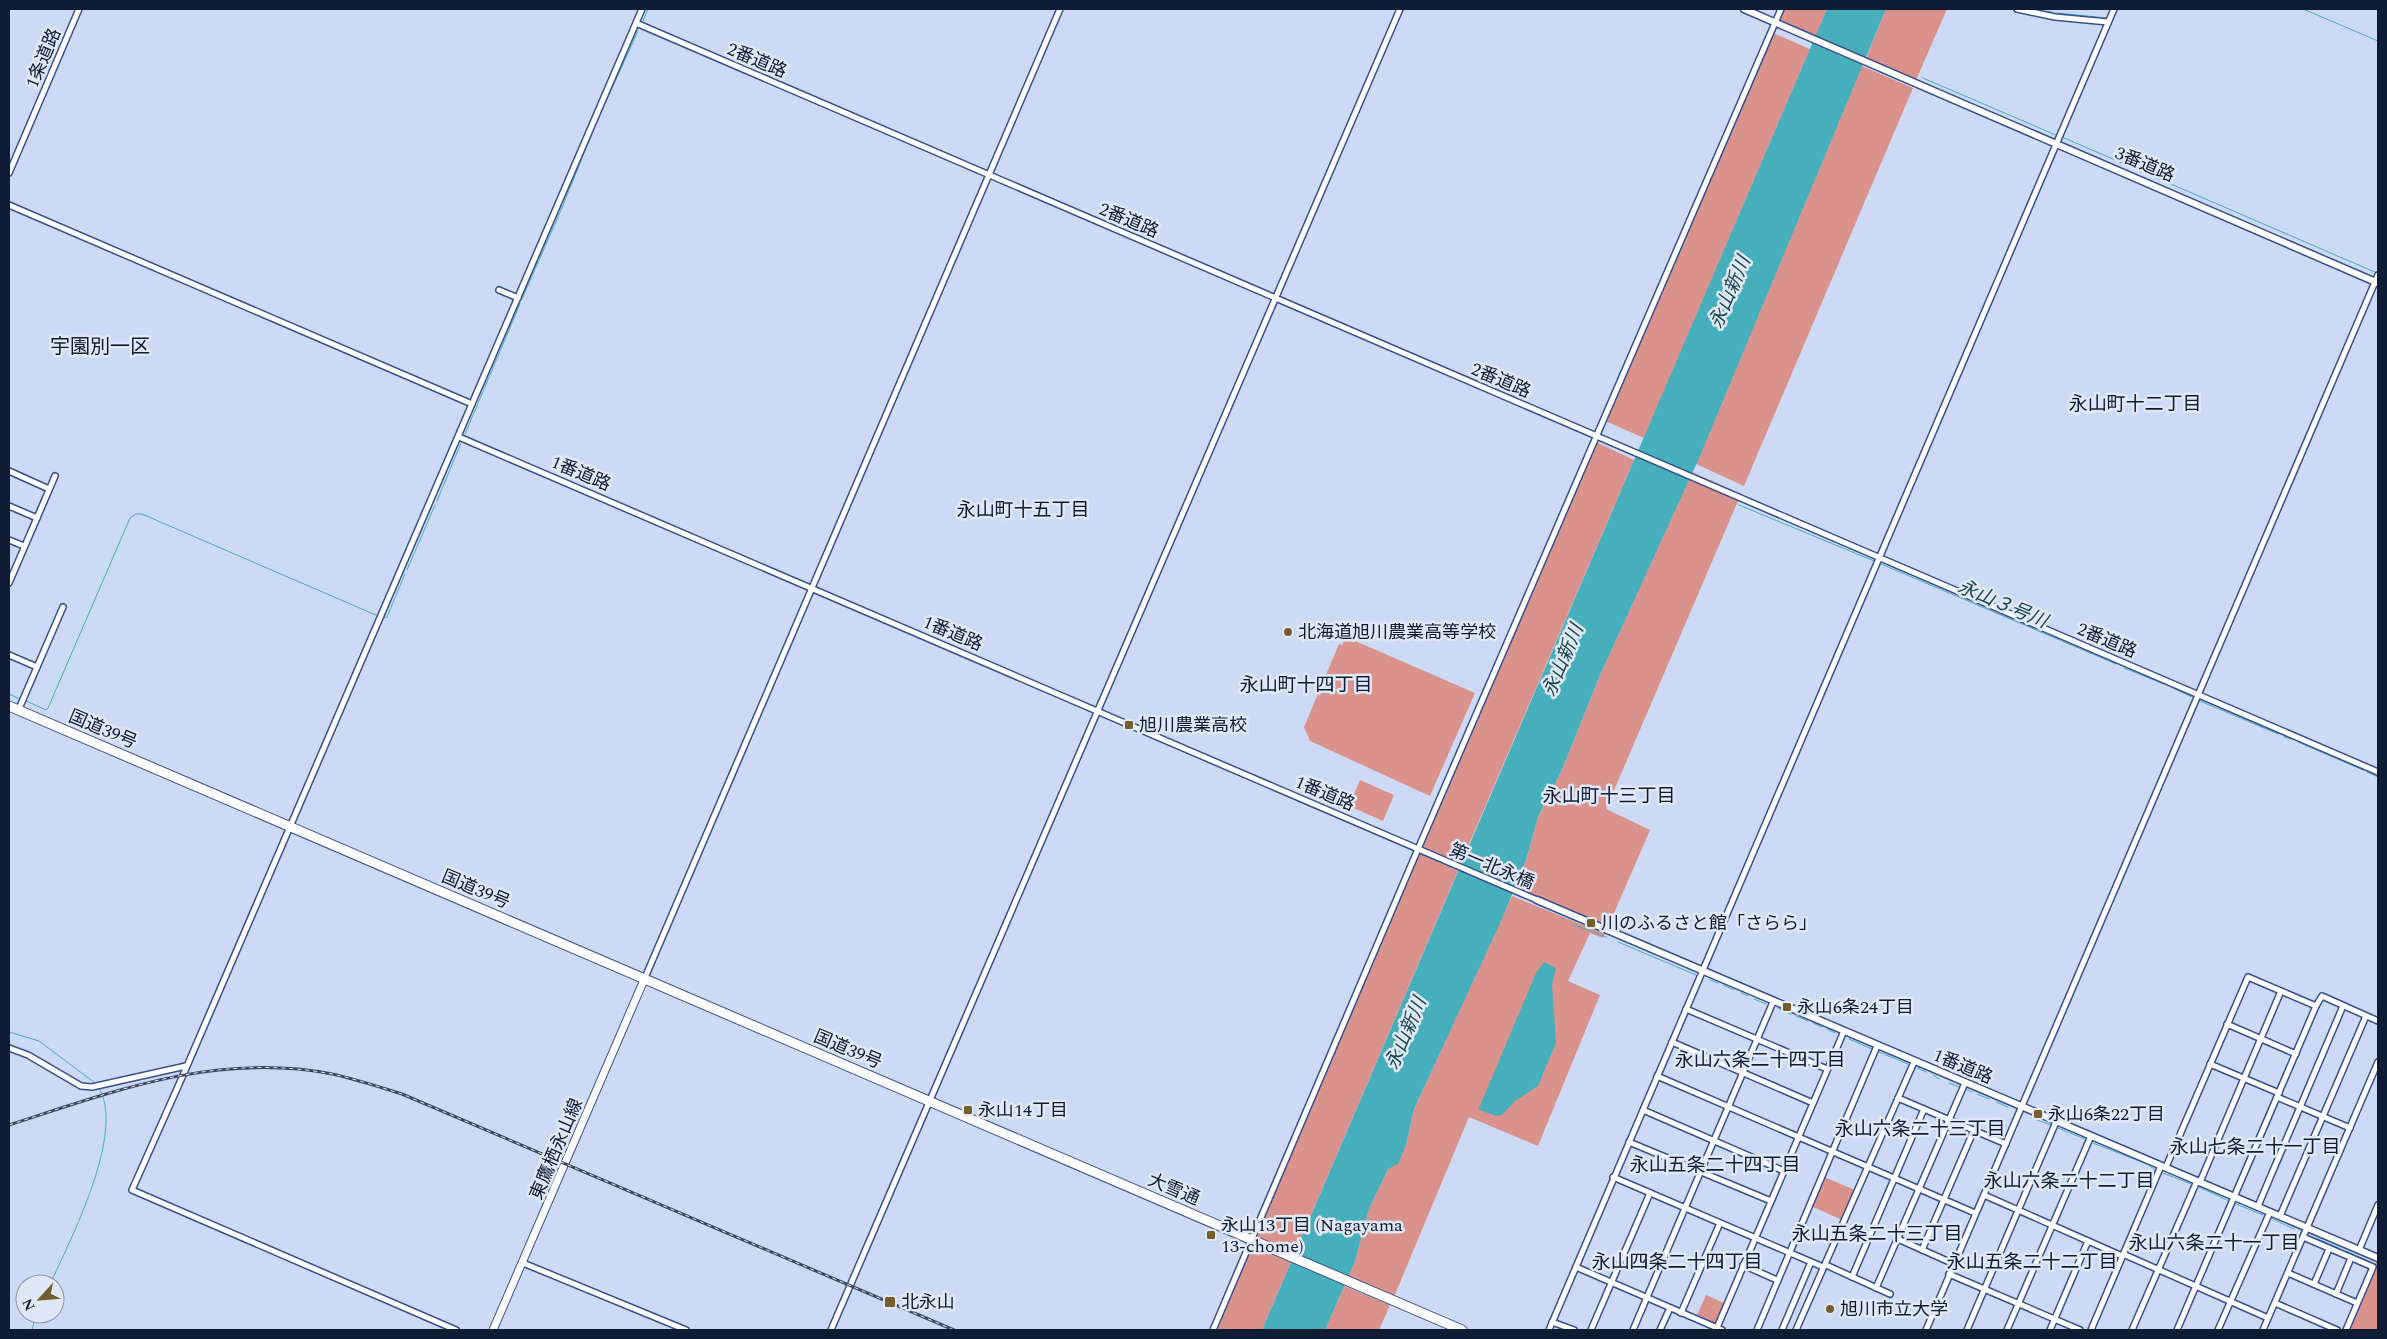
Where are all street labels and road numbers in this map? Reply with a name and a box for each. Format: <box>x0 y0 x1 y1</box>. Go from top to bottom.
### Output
street label: 1条道路 <box>19 24 68 92</box>
street label: 2番道路 <box>723 36 791 85</box>
street label: 3番道路 <box>2111 140 2179 189</box>
street label: 2番道路 <box>1095 196 1163 245</box>
street label: 2番道路 <box>1467 356 1535 405</box>
street label: 1番道路 <box>547 449 615 498</box>
street label: 1番道路 <box>919 609 987 658</box>
street label: 2番道路 <box>2073 616 2141 665</box>
street label: 国道39号 <box>64 703 141 756</box>
street label: 1番道路 <box>1291 769 1359 818</box>
street label: 第一北永橋 <box>1445 836 1539 896</box>
street label: 国道39号 <box>437 863 514 916</box>
street label: 国道39号 <box>809 1023 886 1076</box>
street label: 1番道路 <box>1929 1042 1997 1091</box>
street label: 東鷹栖永山線 <box>523 1094 590 1204</box>
street label: 大雪通 <box>1144 1166 1204 1212</box>

